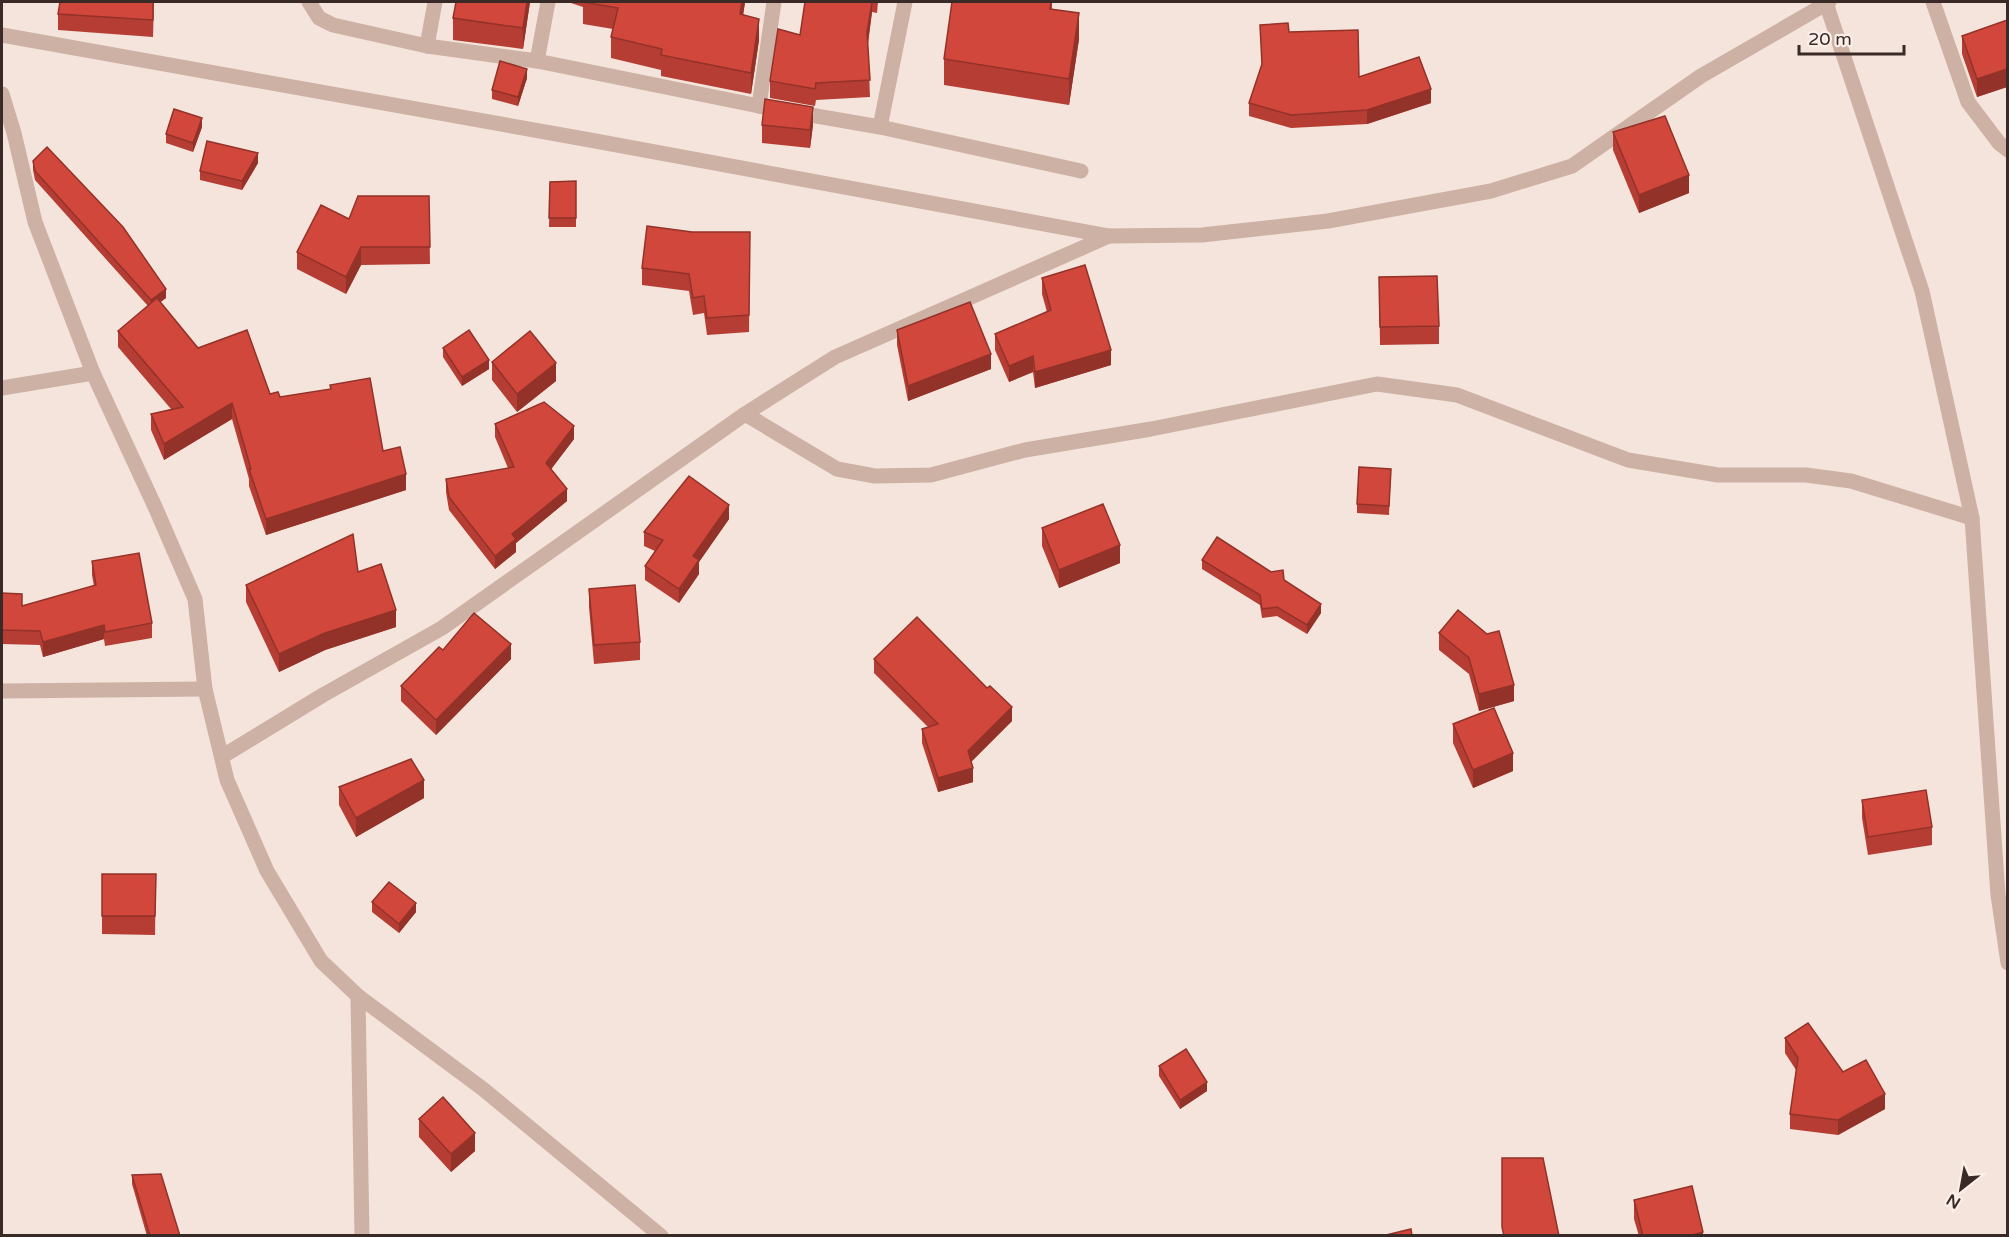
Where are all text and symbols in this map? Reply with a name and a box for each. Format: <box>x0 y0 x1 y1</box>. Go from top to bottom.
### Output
scale bar <box>1799 18 1904 56</box>
text: 20 m <box>1808 28 1852 50</box>
north arrow <box>1931 1159 1991 1219</box>
text: N <box>1943 1189 1964 1213</box>

